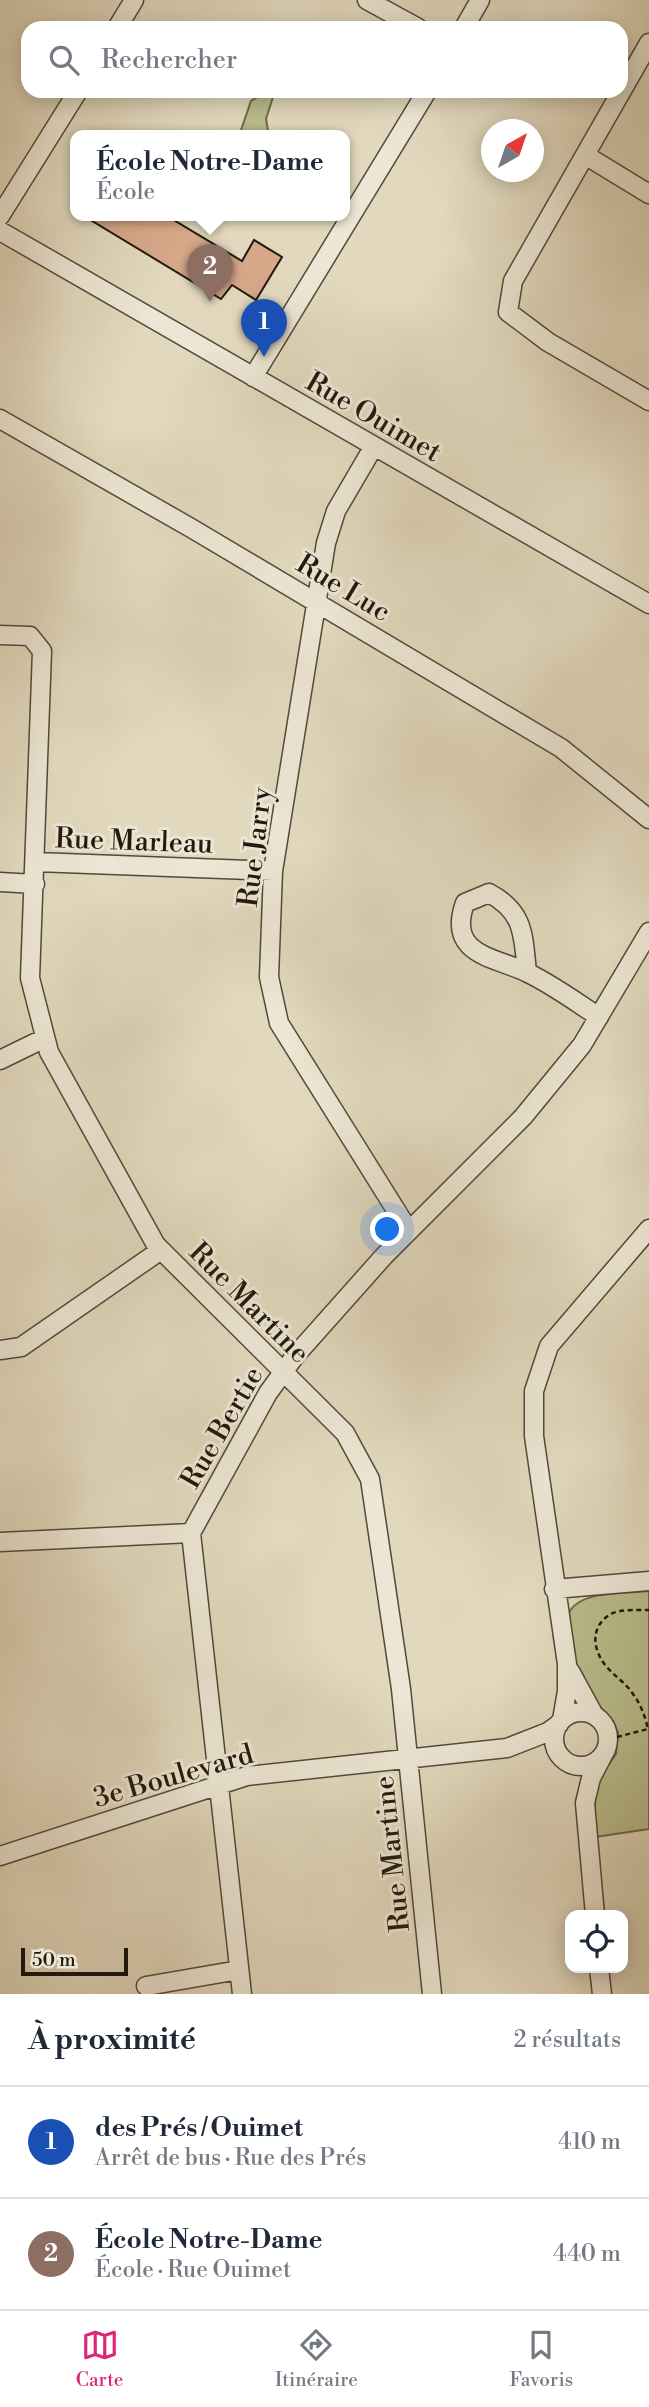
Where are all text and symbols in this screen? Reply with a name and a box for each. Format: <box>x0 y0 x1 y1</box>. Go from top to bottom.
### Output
search box <box>21 21 628 98</box>
icon: search <box>45 41 83 79</box>
text: Rechercher <box>101 44 237 76</box>
north arrow <box>481 119 544 182</box>
popup <box>70 130 350 221</box>
text: École Notre-Dame <box>96 146 324 178</box>
text: École <box>96 178 155 206</box>
pin: 2 <box>187 244 233 302</box>
pin: 1 <box>241 299 287 357</box>
street label: Rue Ouimet <box>299 364 447 470</box>
street label: Rue Luc <box>290 547 397 630</box>
street label: Rue Jarry <box>231 785 280 909</box>
street label: Rue Marleau <box>54 821 214 862</box>
your location <box>370 1212 404 1246</box>
street label: Rue Martine <box>181 1235 317 1371</box>
street label: Rue Bertie <box>173 1360 271 1495</box>
street label: 3e Boulevard <box>89 1737 258 1816</box>
street label: Rue Martine <box>367 1774 418 1934</box>
map controls <box>565 1910 628 1973</box>
button: locate <box>565 1910 628 1973</box>
scale bar <box>21 1945 128 1977</box>
text: 50 m <box>32 1948 76 1972</box>
text: À proximité <box>28 2021 196 2059</box>
text: 2 résultats <box>513 2026 621 2054</box>
text: des Prés / Ouimet <box>95 2112 303 2144</box>
text: 1 <box>45 2128 57 2156</box>
text: 410 m <box>558 2128 621 2156</box>
text: Arrêt de bus · Rue des Prés <box>95 2144 366 2172</box>
text: École Notre-Dame <box>95 2224 323 2256</box>
text: 2 <box>44 2240 58 2268</box>
text: 440 m <box>553 2240 621 2268</box>
text: École · Rue Ouimet <box>95 2256 291 2284</box>
tab: Carte <box>76 2326 123 2392</box>
tab: Itinéraire <box>275 2326 358 2392</box>
tab: Favoris <box>510 2326 573 2392</box>

